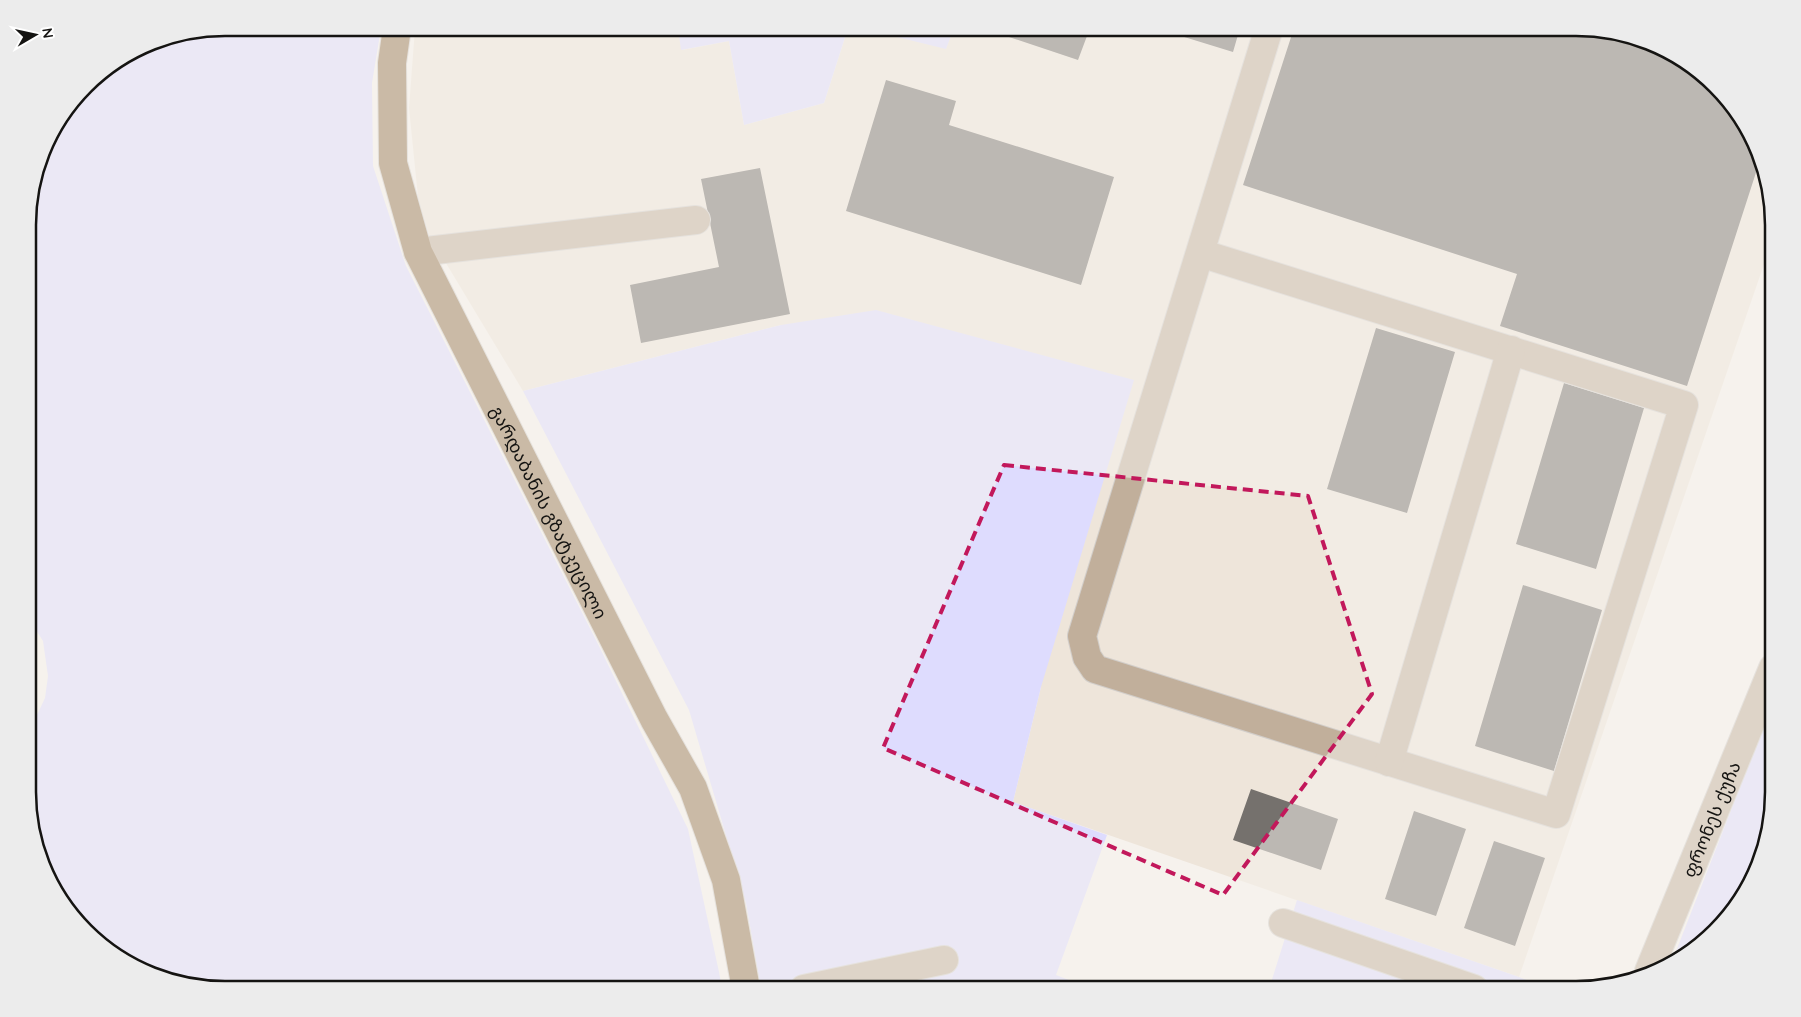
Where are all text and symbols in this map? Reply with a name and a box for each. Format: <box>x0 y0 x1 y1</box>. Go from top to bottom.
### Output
north arrow <box>10 10 60 60</box>
text: N <box>38 26 58 39</box>
street label: გარდაბანის გზატკეცილი <box>486 401 613 622</box>
street label: ფრონეს ქუჩა <box>1677 758 1745 881</box>

